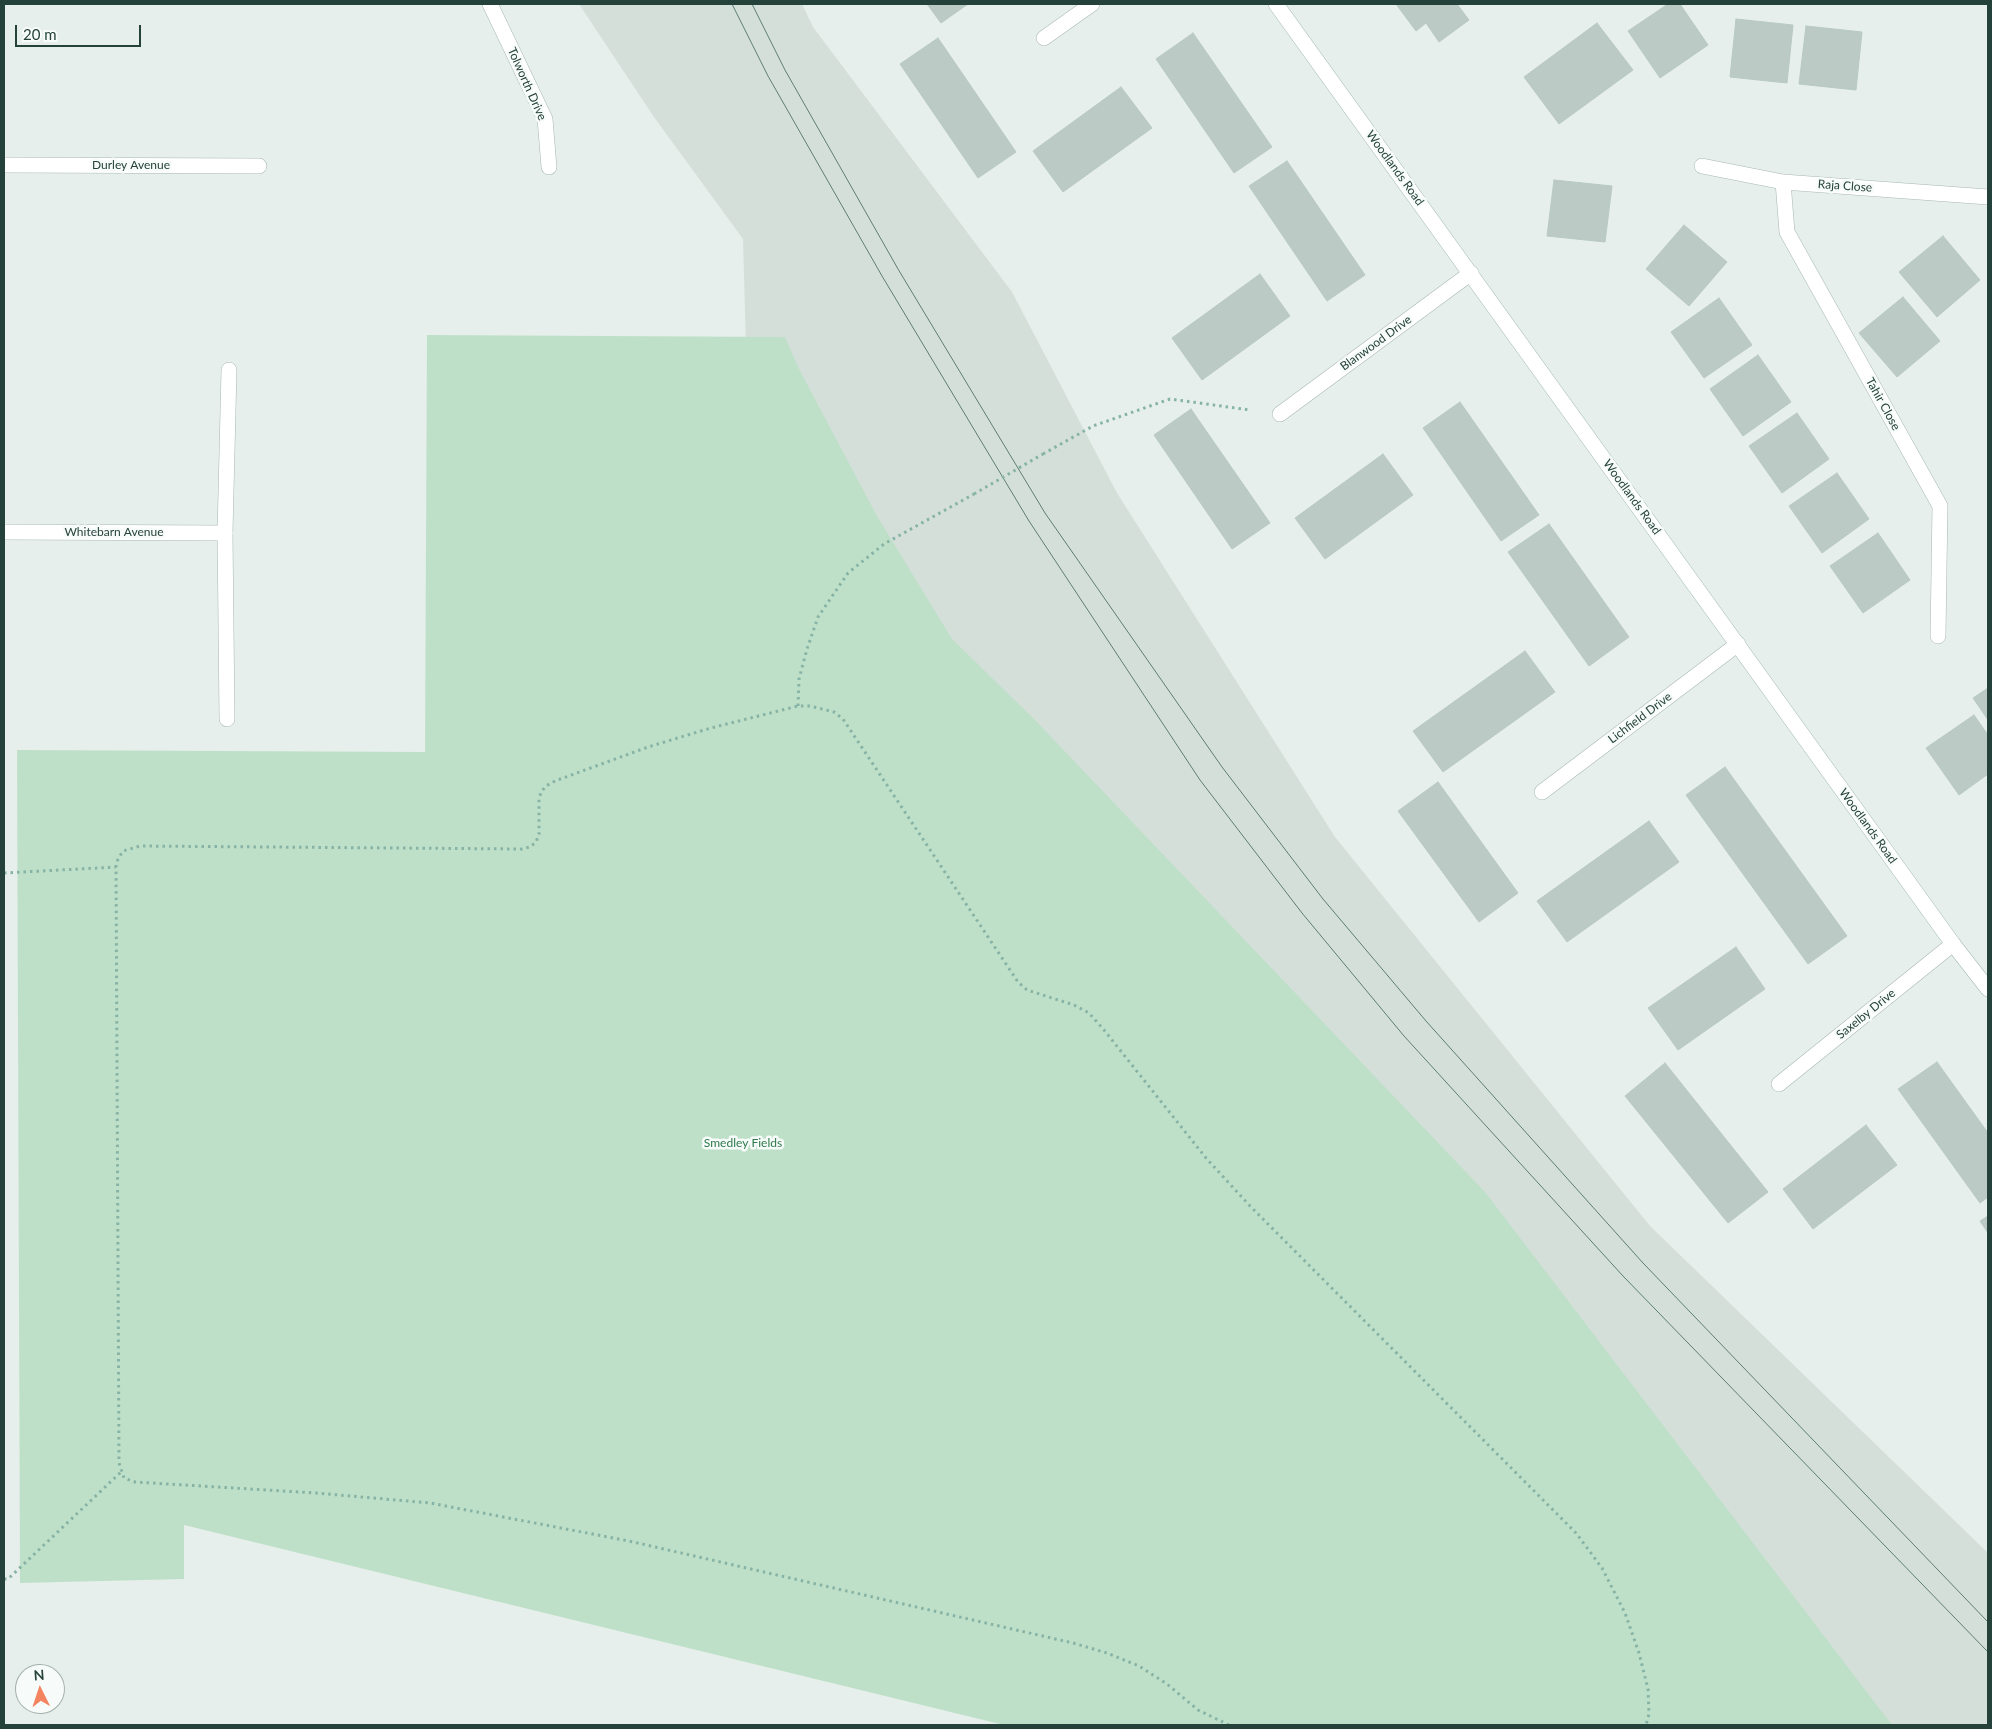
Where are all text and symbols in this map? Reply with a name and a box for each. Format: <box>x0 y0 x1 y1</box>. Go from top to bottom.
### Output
scale bar <box>18 15 144 47</box>
text: 20 m <box>23 25 57 43</box>
street label: Tolworth Drive <box>504 45 550 123</box>
street label: Woodlands Road <box>1363 128 1427 208</box>
street label: Durley Avenue <box>92 158 170 172</box>
street label: Raja Close <box>1817 177 1873 195</box>
street label: Blanwood Drive <box>1338 312 1414 374</box>
street label: Tahir Close <box>1863 375 1903 433</box>
street label: Woodlands Road <box>1600 457 1664 537</box>
street label: Whitebarn Avenue <box>64 525 164 539</box>
street label: Lichfield Drive <box>1605 689 1675 747</box>
street label: Woodlands Road <box>1836 786 1900 866</box>
street label: Saxelby Drive <box>1834 986 1898 1042</box>
park label: Smedley Fields <box>704 1136 782 1150</box>
north arrow <box>15 1664 65 1714</box>
text: N <box>33 1666 45 1683</box>

